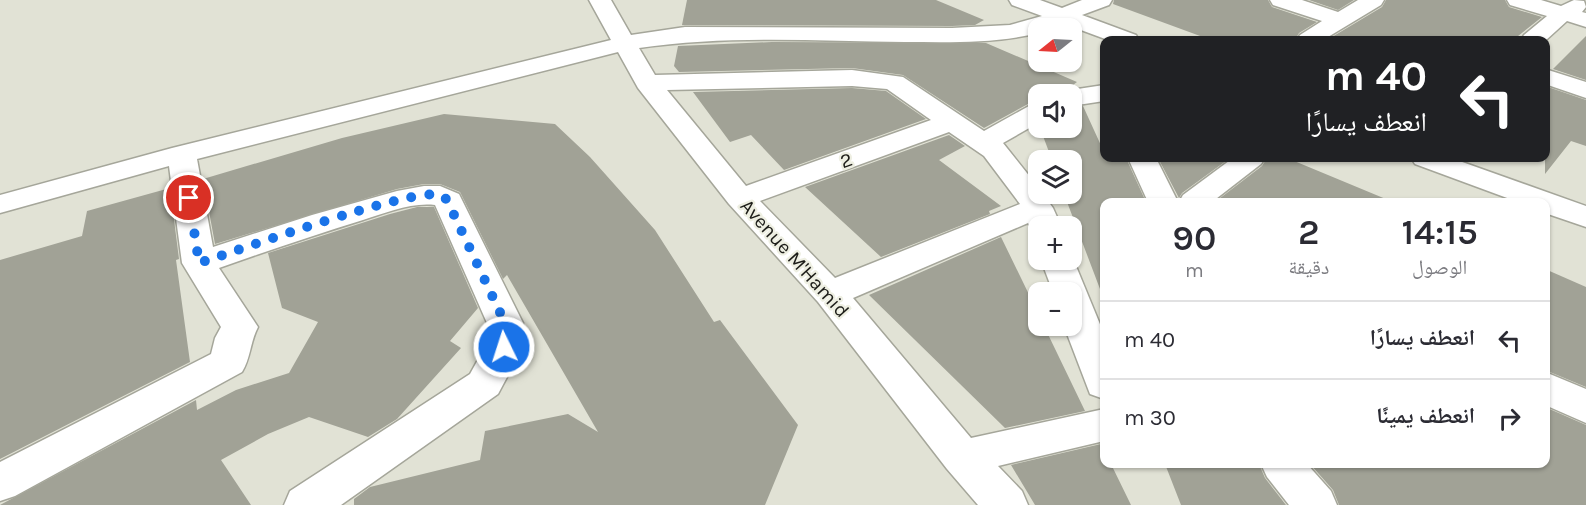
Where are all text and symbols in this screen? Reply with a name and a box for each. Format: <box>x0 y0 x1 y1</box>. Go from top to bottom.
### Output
north arrow <box>1028 18 1082 72</box>
map controls <box>1028 18 1082 336</box>
text: 40 m <box>1325 51 1427 101</box>
icon: left <box>1448 60 1526 138</box>
button: sound <box>1028 84 1082 138</box>
text: انعطف يسارًا <box>1306 106 1427 138</box>
street label: 2 <box>837 148 856 173</box>
button: layers <box>1028 150 1082 204</box>
pin <box>163 172 214 223</box>
icon: arrive <box>172 181 205 214</box>
street label: Avenue M'Hamid <box>736 194 854 322</box>
text: 2 <box>1298 211 1320 253</box>
text: 14:15 <box>1401 211 1478 253</box>
button: + <box>1028 216 1082 270</box>
text: 90 <box>1172 217 1216 259</box>
text: دقيقة <box>1289 256 1329 279</box>
text: الوصول <box>1412 256 1467 279</box>
text: m <box>1185 259 1204 282</box>
button: − <box>1028 282 1082 336</box>
position arrow <box>472 315 536 379</box>
icon: left <box>1493 324 1526 357</box>
text: انعطف يسارًا <box>1370 325 1475 351</box>
text: 40 m <box>1124 327 1175 353</box>
icon: right <box>1493 402 1526 435</box>
text: انعطف يمينًا <box>1376 403 1475 429</box>
text: 30 m <box>1124 405 1176 431</box>

